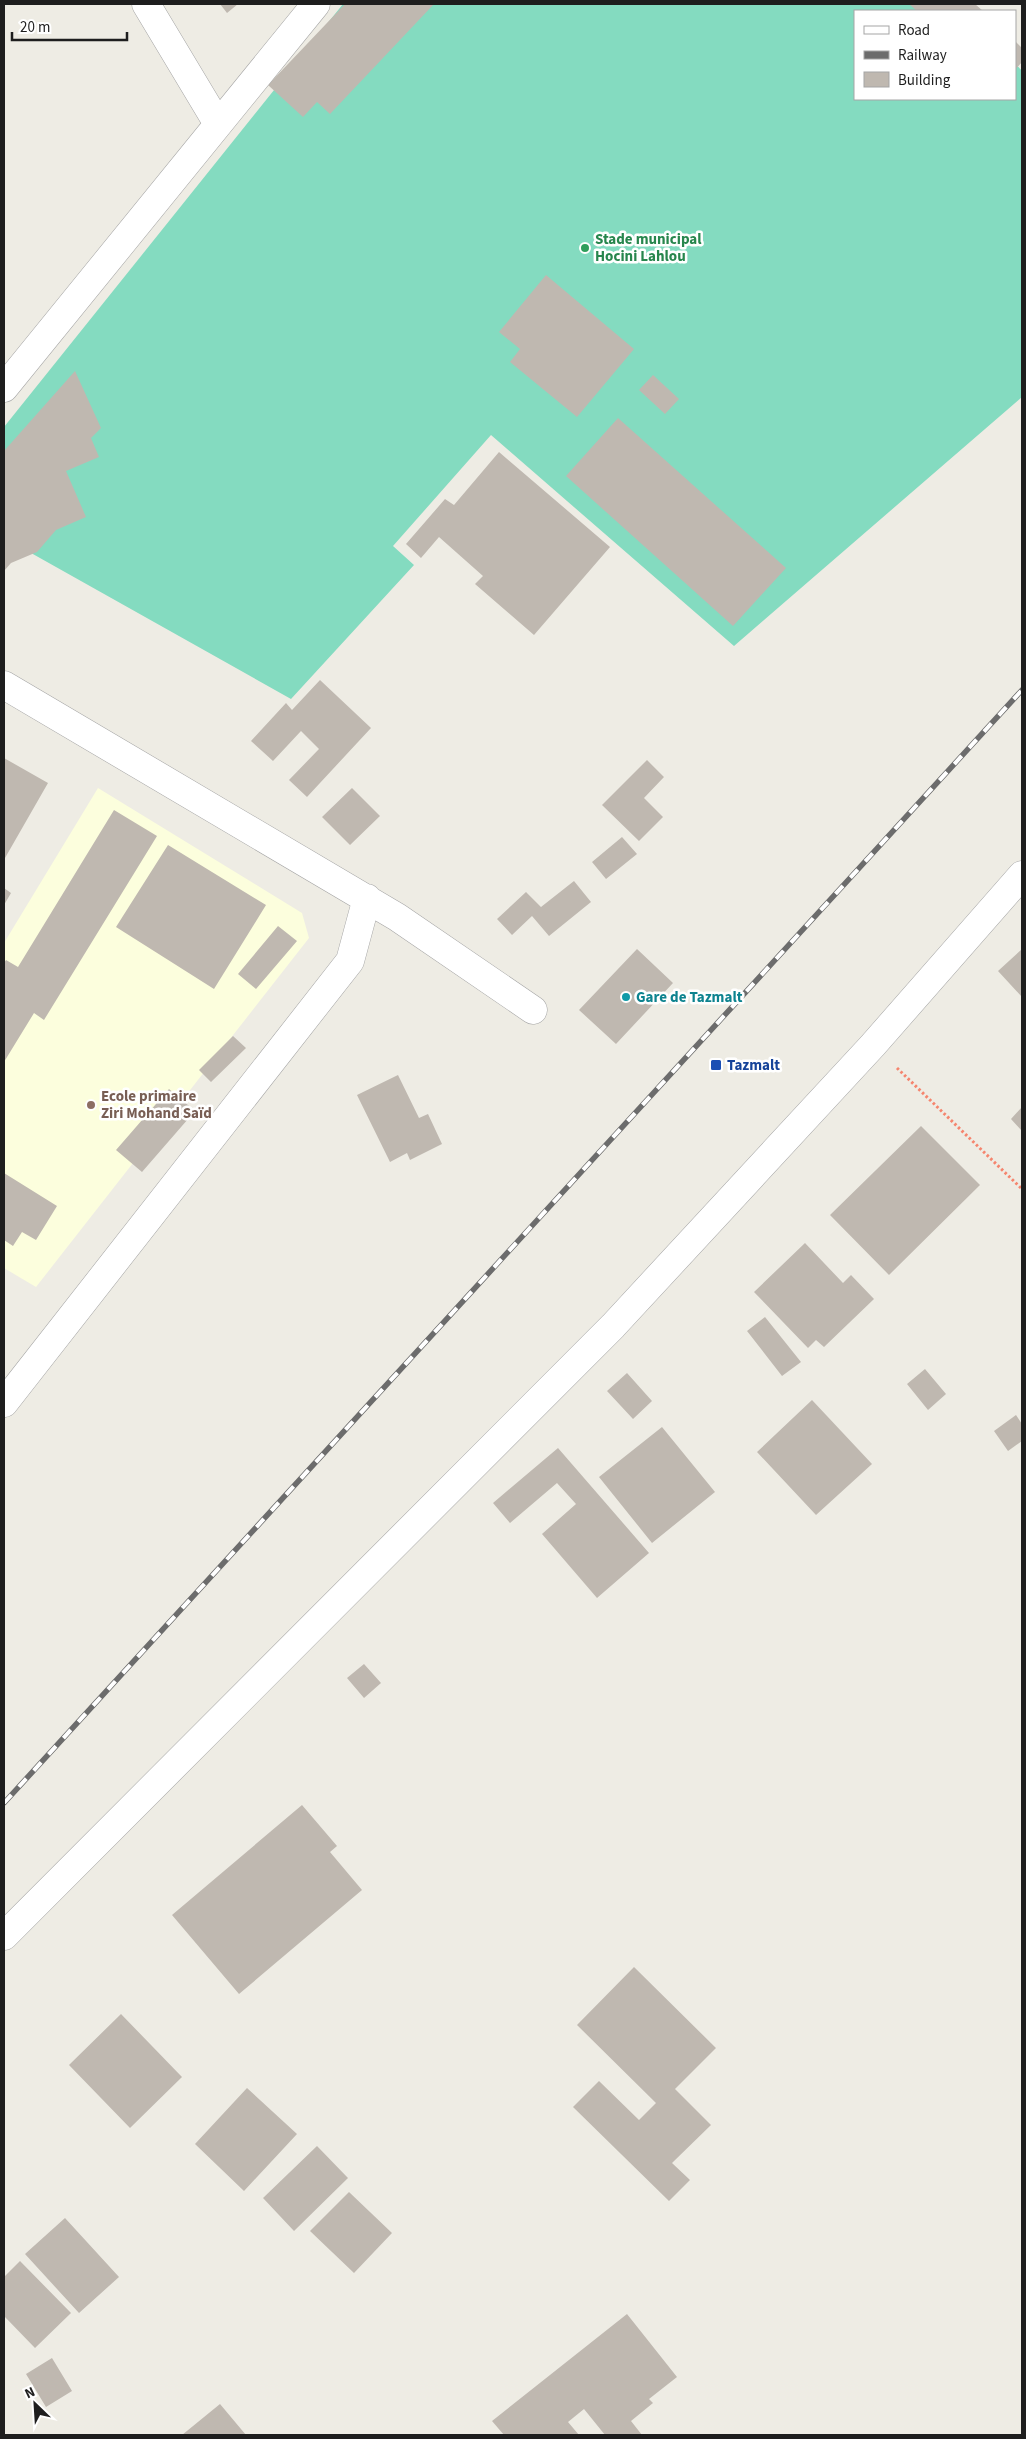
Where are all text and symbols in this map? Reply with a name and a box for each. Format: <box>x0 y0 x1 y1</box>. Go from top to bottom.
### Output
scale bar <box>12 10 128 42</box>
legend <box>854 10 1016 100</box>
text: 20 m <box>20 17 50 38</box>
text: Road <box>898 20 930 41</box>
text: Railway <box>898 45 947 66</box>
text: Building <box>898 70 951 91</box>
place label: Stade municipal Hocini Lahlou <box>595 229 702 267</box>
marker: Stade municipal Hocini Lahlou <box>579 242 591 254</box>
place label: Gare de Tazmalt <box>636 987 743 1008</box>
marker: Gare de Tazmalt <box>620 991 632 1003</box>
place label: Tazmalt <box>727 1055 780 1076</box>
marker: Tazmalt <box>709 1058 723 1072</box>
place label: Ecole primaire Ziri Mohand Saïd <box>101 1086 212 1124</box>
marker: Ecole primaire Ziri Mohand Saïd <box>85 1099 97 1111</box>
north arrow <box>10 2379 60 2429</box>
text: N <box>21 2382 38 2404</box>

